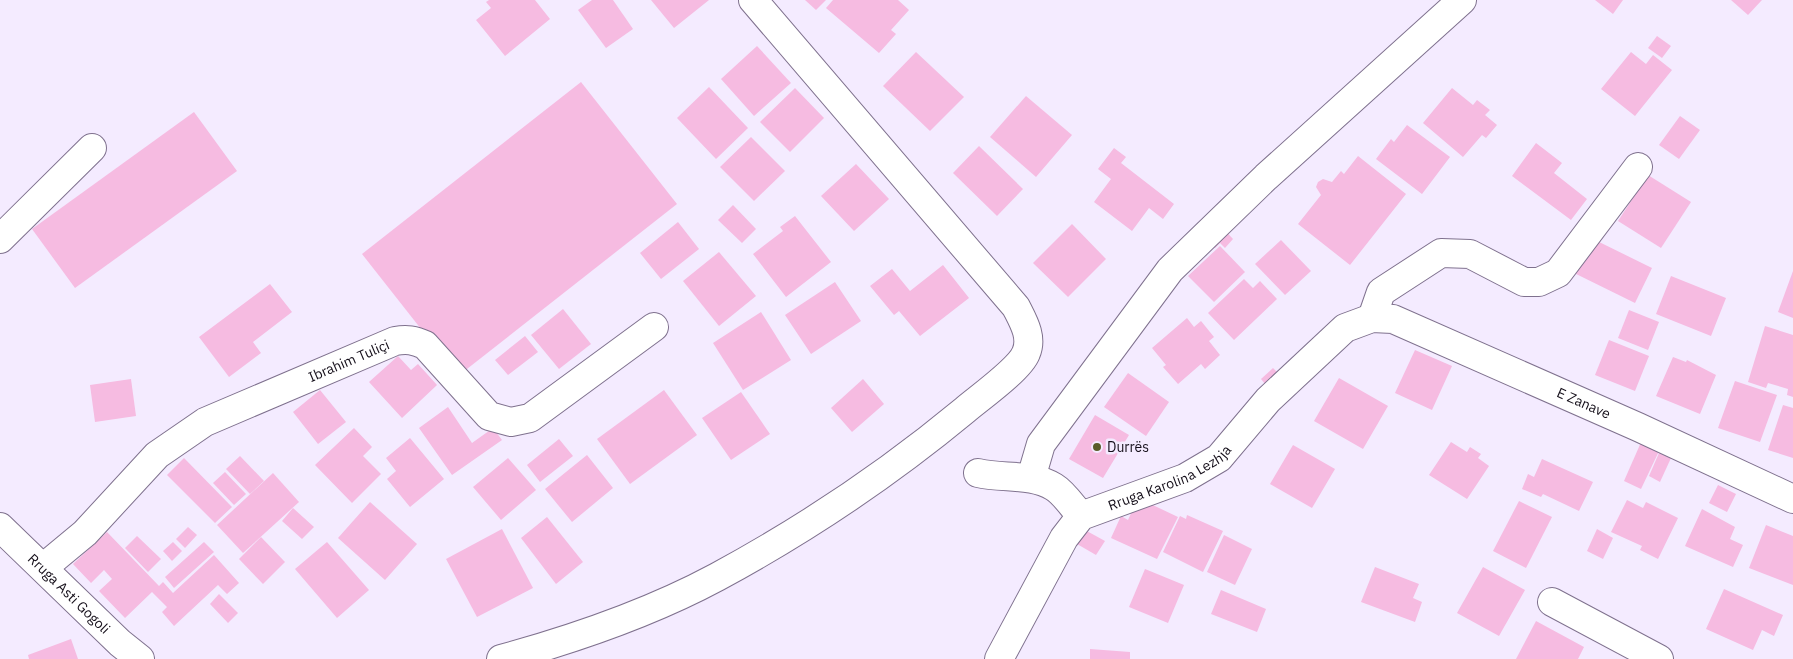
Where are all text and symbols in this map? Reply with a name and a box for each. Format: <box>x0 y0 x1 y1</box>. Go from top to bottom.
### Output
street label: Ibrahim Tuliçi <box>306 335 392 386</box>
street label: E Zanave <box>1554 383 1614 423</box>
place label: Durrës <box>1107 438 1149 456</box>
marker: Durrës <box>1091 441 1103 453</box>
street label: Rruga Karolina Lezhja <box>1105 441 1235 514</box>
street label: Rruga Asti Gogoli <box>24 550 114 638</box>

